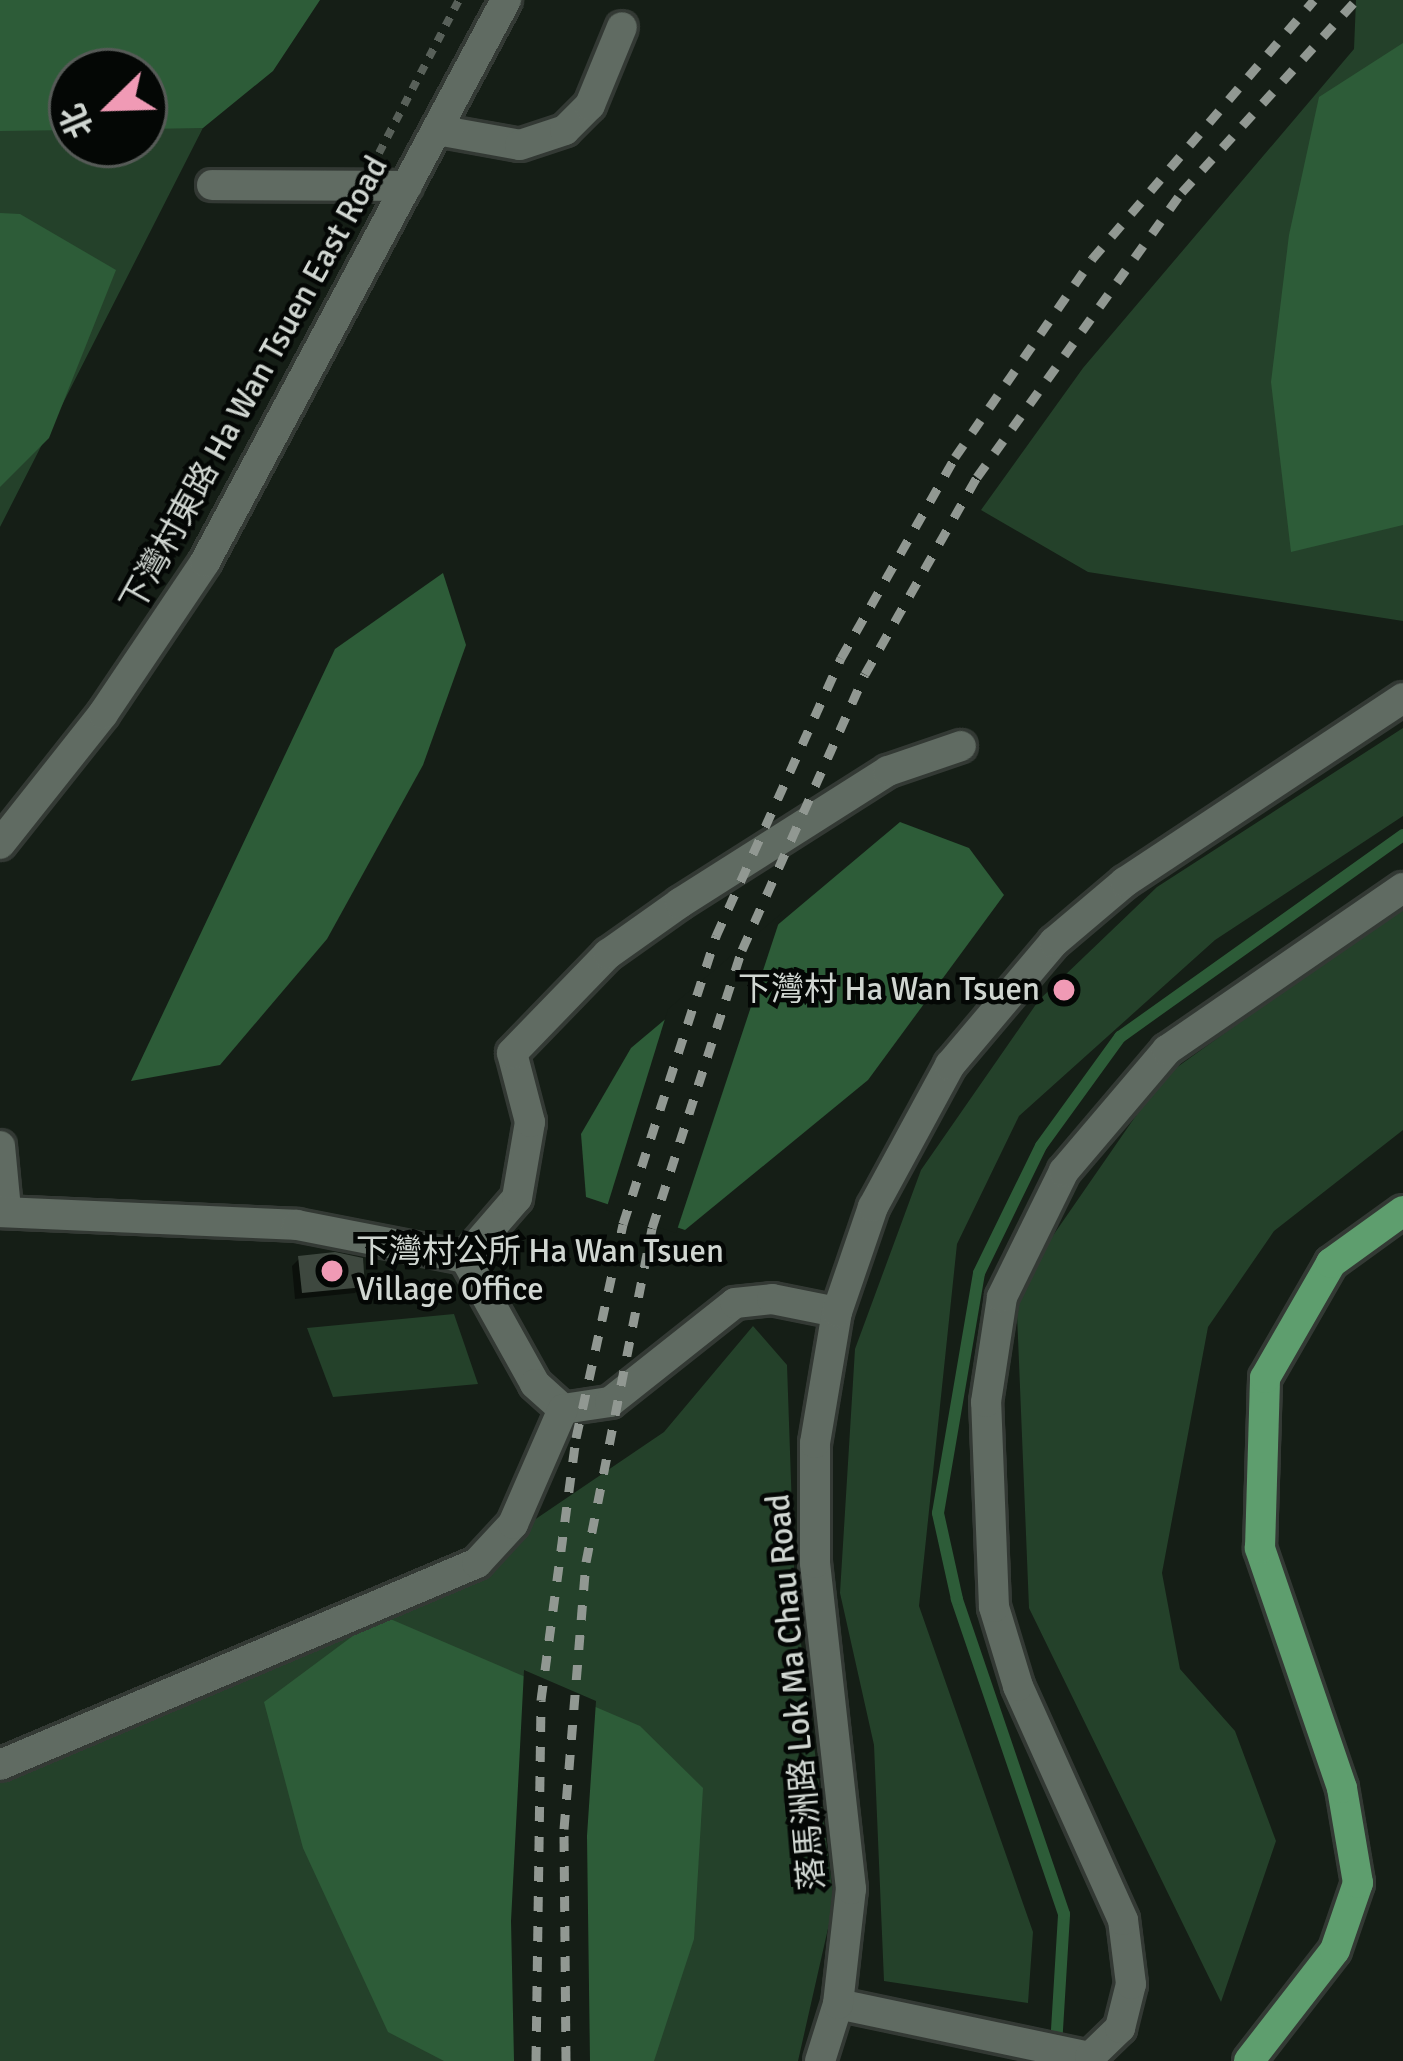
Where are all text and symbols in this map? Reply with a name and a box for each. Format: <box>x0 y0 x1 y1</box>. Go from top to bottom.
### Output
north arrow <box>48 48 168 168</box>
text: 北 <box>52 98 102 144</box>
street label: 下灣村東路 Ha Wan Tsuen East Road <box>113 149 397 619</box>
place label: 下灣村 Ha Wan Tsuen <box>738 970 1040 1010</box>
marker: 下灣村 Ha Wan Tsuen <box>1051 977 1077 1003</box>
place label: 下灣村公所 Ha Wan Tsuen Village Office <box>356 1232 724 1310</box>
marker: 下灣村公所 Ha Wan Tsuen Village Office <box>319 1258 345 1284</box>
street label: 落馬洲路 Lok Ma Chau Road <box>759 1492 833 1892</box>

